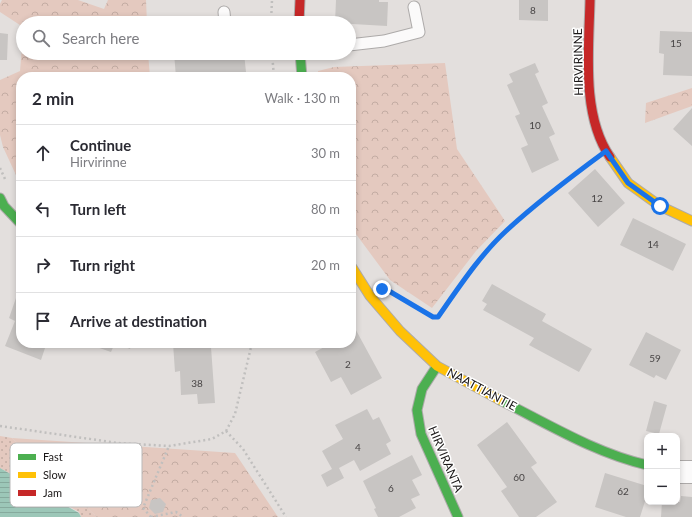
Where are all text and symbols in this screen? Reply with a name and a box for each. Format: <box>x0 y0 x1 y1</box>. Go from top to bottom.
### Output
house number: 8 <box>530 4 536 16</box>
search box <box>16 16 356 60</box>
icon: search <box>30 27 52 49</box>
street label: HIRVIRINNE <box>570 28 586 96</box>
text: Search here <box>62 29 139 47</box>
house number: 15 <box>670 37 682 49</box>
text: 2 min <box>32 88 74 109</box>
text: Walk · 130 m <box>264 90 340 106</box>
house number: 10 <box>529 119 541 131</box>
text: Continue <box>70 136 131 154</box>
icon: ahead <box>32 142 54 164</box>
text: 30 m <box>311 145 340 161</box>
text: Hirvirinne <box>70 154 127 170</box>
house number: 12 <box>591 192 603 204</box>
route start <box>651 197 669 215</box>
icon: left <box>32 198 54 220</box>
text: Turn left <box>70 200 126 218</box>
text: 80 m <box>311 201 340 217</box>
house number: 14 <box>647 238 659 250</box>
icon: right <box>32 254 54 276</box>
text: Turn right <box>70 256 135 274</box>
text: 20 m <box>311 257 340 273</box>
route end <box>373 280 391 298</box>
icon: arrive <box>32 310 54 332</box>
text: Arrive at destination <box>70 312 207 330</box>
house number: 59 <box>649 352 661 364</box>
house number: 2 <box>345 358 351 370</box>
street label: NAATTIANTIE <box>445 364 519 414</box>
house number: 38 <box>191 377 203 389</box>
street label: HIRVIRANTA <box>425 424 467 495</box>
map controls <box>644 433 680 505</box>
button: + <box>644 433 680 469</box>
house number: 4 <box>355 441 361 453</box>
legend <box>10 443 142 507</box>
text: Fast <box>43 450 63 463</box>
text: Slow <box>43 468 67 481</box>
button: − <box>644 469 680 505</box>
house number: 60 <box>513 471 525 483</box>
house number: 6 <box>388 482 394 494</box>
house number: 62 <box>617 485 629 497</box>
text: Jam <box>43 486 62 499</box>

